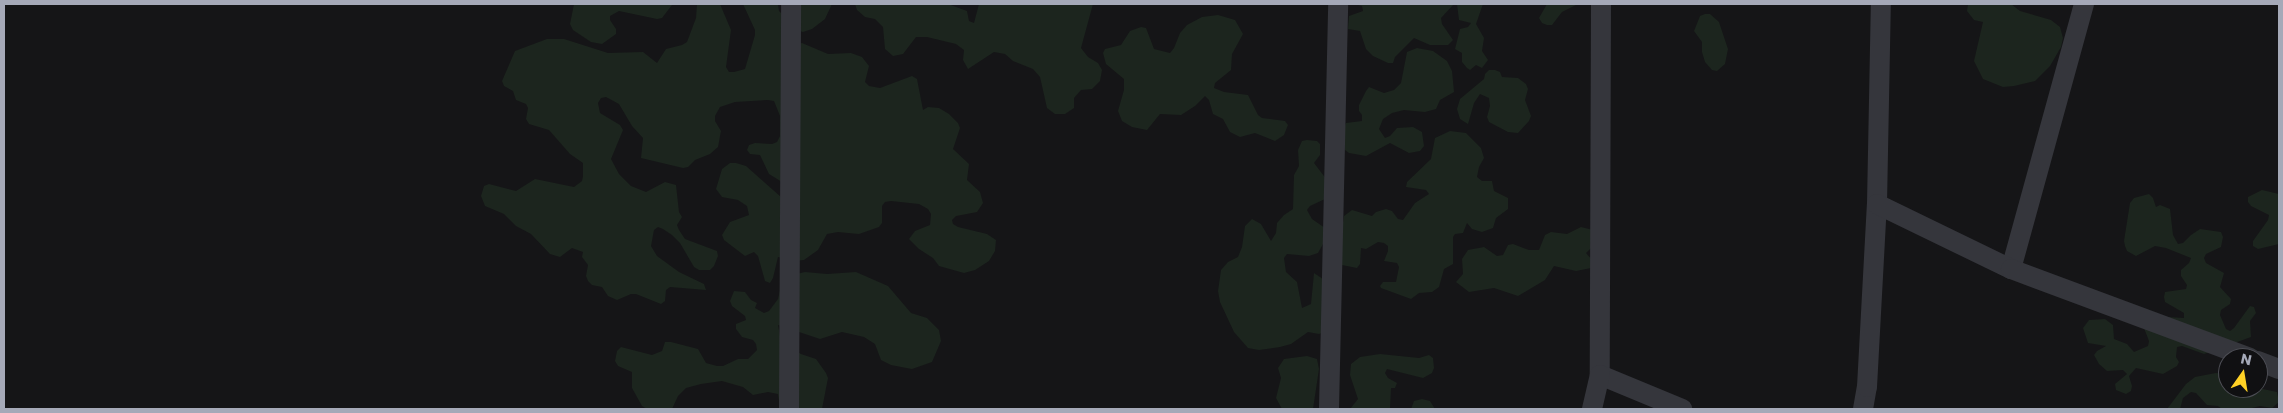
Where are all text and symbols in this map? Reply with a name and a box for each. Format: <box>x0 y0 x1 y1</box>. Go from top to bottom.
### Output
north arrow <box>2218 348 2268 398</box>
text: N <box>2239 348 2254 370</box>

